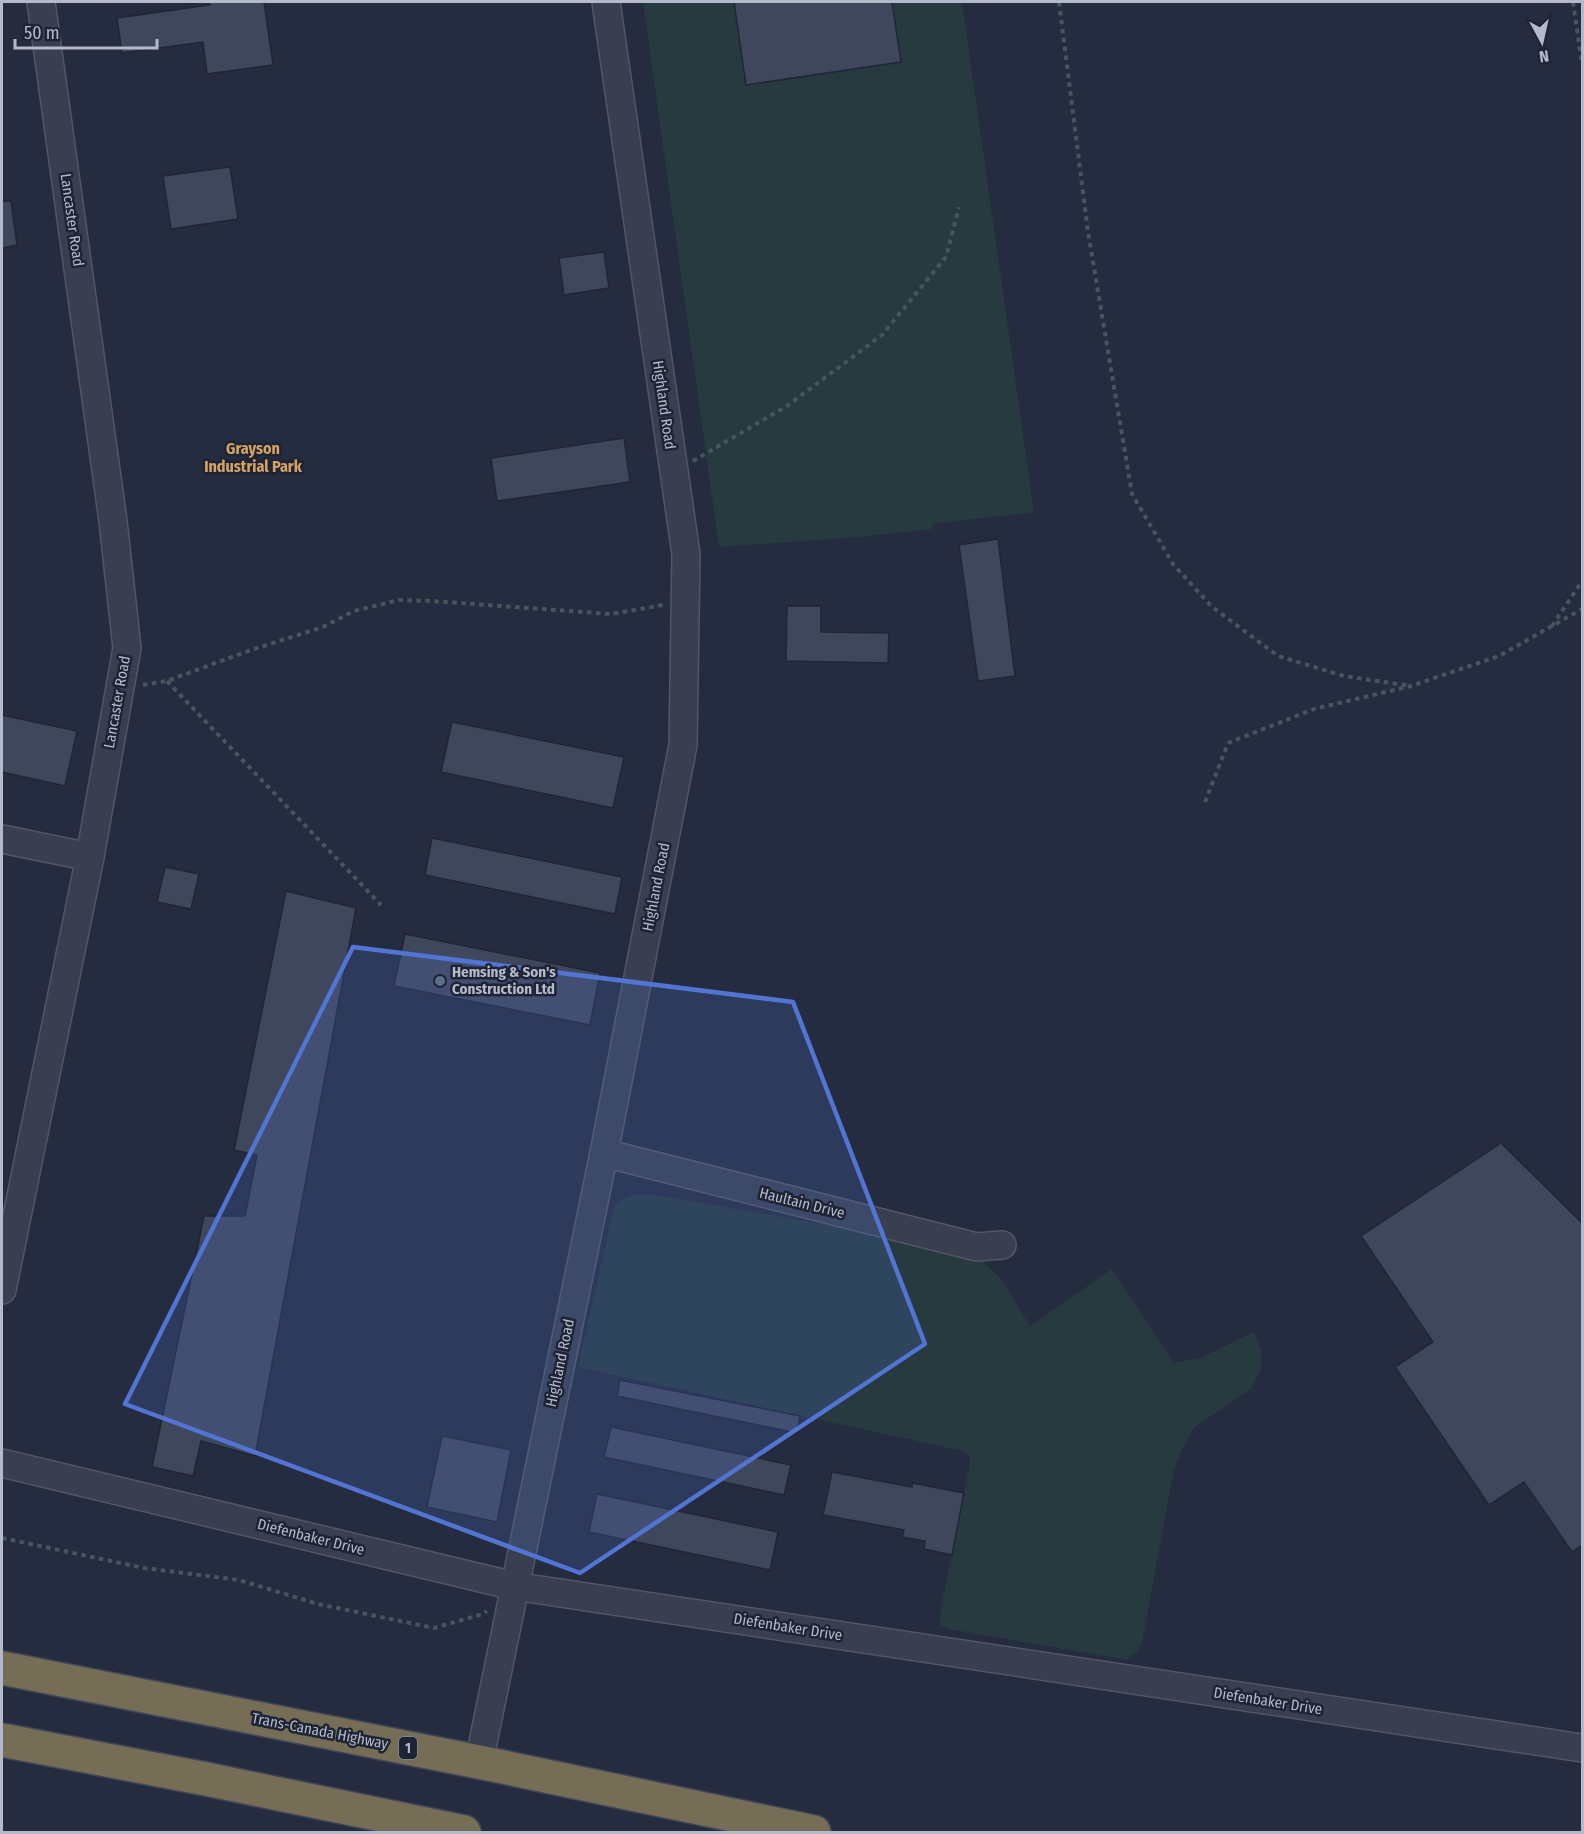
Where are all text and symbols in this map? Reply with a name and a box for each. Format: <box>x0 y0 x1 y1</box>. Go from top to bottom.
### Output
scale bar <box>15 12 158 50</box>
north arrow <box>1512 12 1572 72</box>
text: 50 m <box>24 22 60 44</box>
text: N <box>1538 46 1550 66</box>
street label: Lancaster Road <box>57 172 87 268</box>
street label: Highland Road <box>649 359 679 451</box>
district label: Grayson Industrial Park <box>204 439 303 476</box>
street label: Lancaster Road <box>100 654 134 750</box>
street label: Highland Road <box>639 841 673 933</box>
place label: Hemsing & Son's Construction Ltd <box>452 963 556 998</box>
marker: Hemsing & Son's Construction Ltd <box>433 974 447 988</box>
street label: Haultain Drive <box>757 1184 847 1222</box>
street label: Highland Road <box>542 1317 578 1409</box>
street label: Diefenbaker Drive <box>256 1515 366 1559</box>
street label: Diefenbaker Drive <box>732 1610 844 1644</box>
street label: Diefenbaker Drive <box>1212 1684 1324 1718</box>
street label: Trans-Canada Highway <box>250 1709 390 1753</box>
road number: 1 <box>399 1737 417 1759</box>

